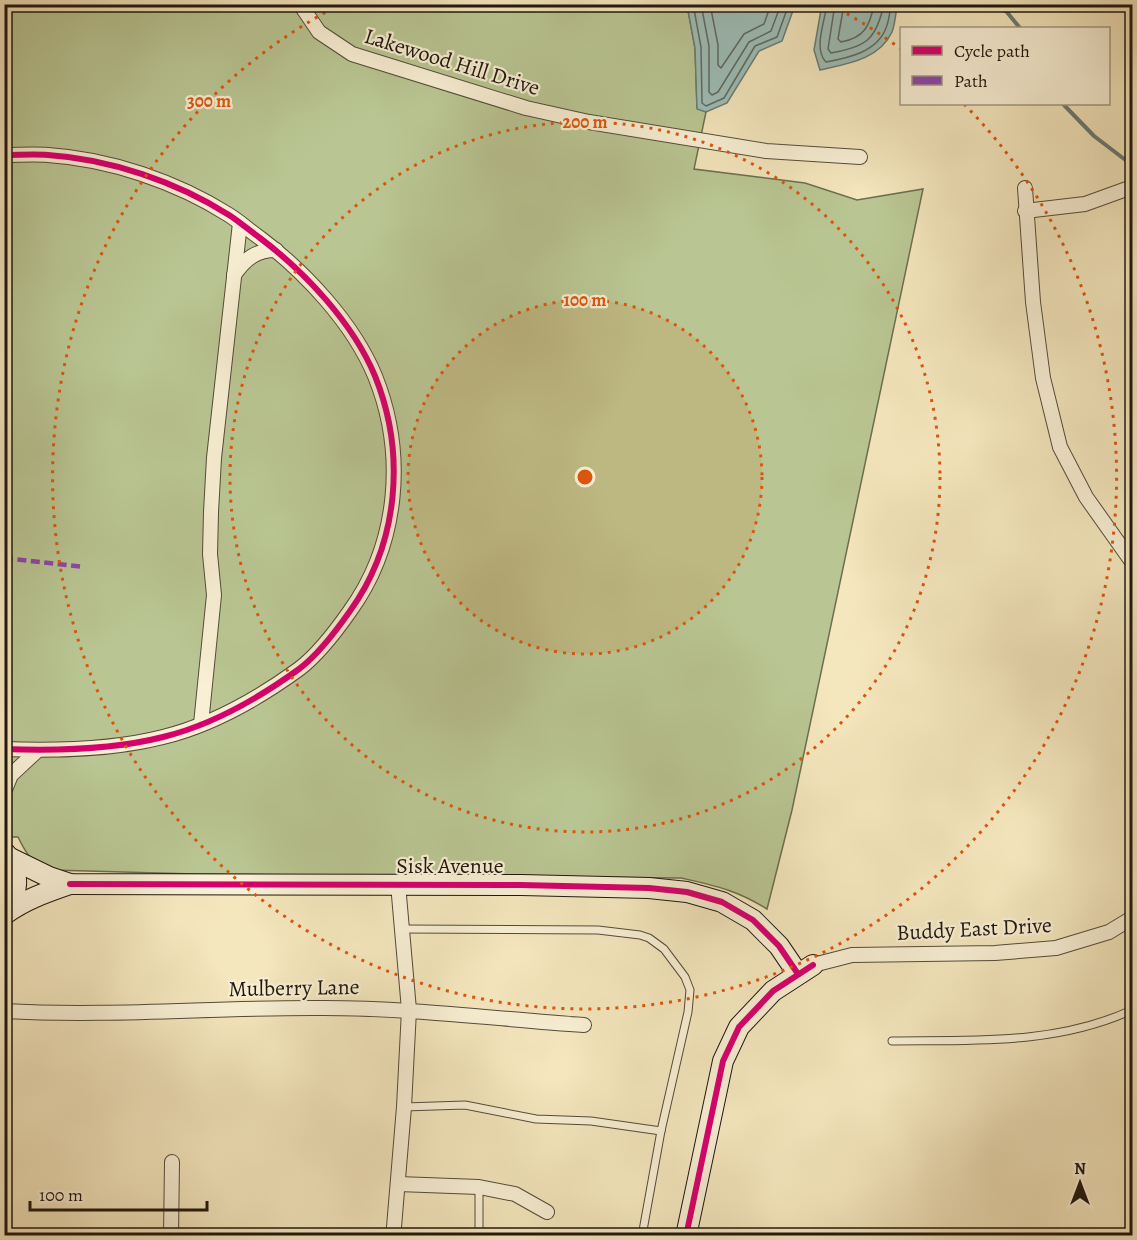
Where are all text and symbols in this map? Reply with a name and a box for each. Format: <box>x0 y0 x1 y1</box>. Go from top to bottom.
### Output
street label: Lakewood Hill Drive <box>361 21 543 103</box>
legend <box>900 27 1110 105</box>
text: Cycle path <box>954 39 1030 63</box>
text: Path <box>954 69 988 93</box>
text: 300 m <box>187 89 231 113</box>
text: 200 m <box>562 110 608 134</box>
text: 100 m <box>564 288 606 312</box>
centre of rings <box>575 467 595 487</box>
street label: Sisk Avenue <box>396 851 504 881</box>
street label: Buddy East Drive <box>896 910 1052 948</box>
street label: Mulberry Lane <box>228 972 360 1004</box>
north arrow <box>1050 1153 1110 1213</box>
text: N <box>1074 1158 1086 1180</box>
scale bar <box>30 1174 207 1212</box>
text: 100 m <box>39 1183 83 1207</box>

